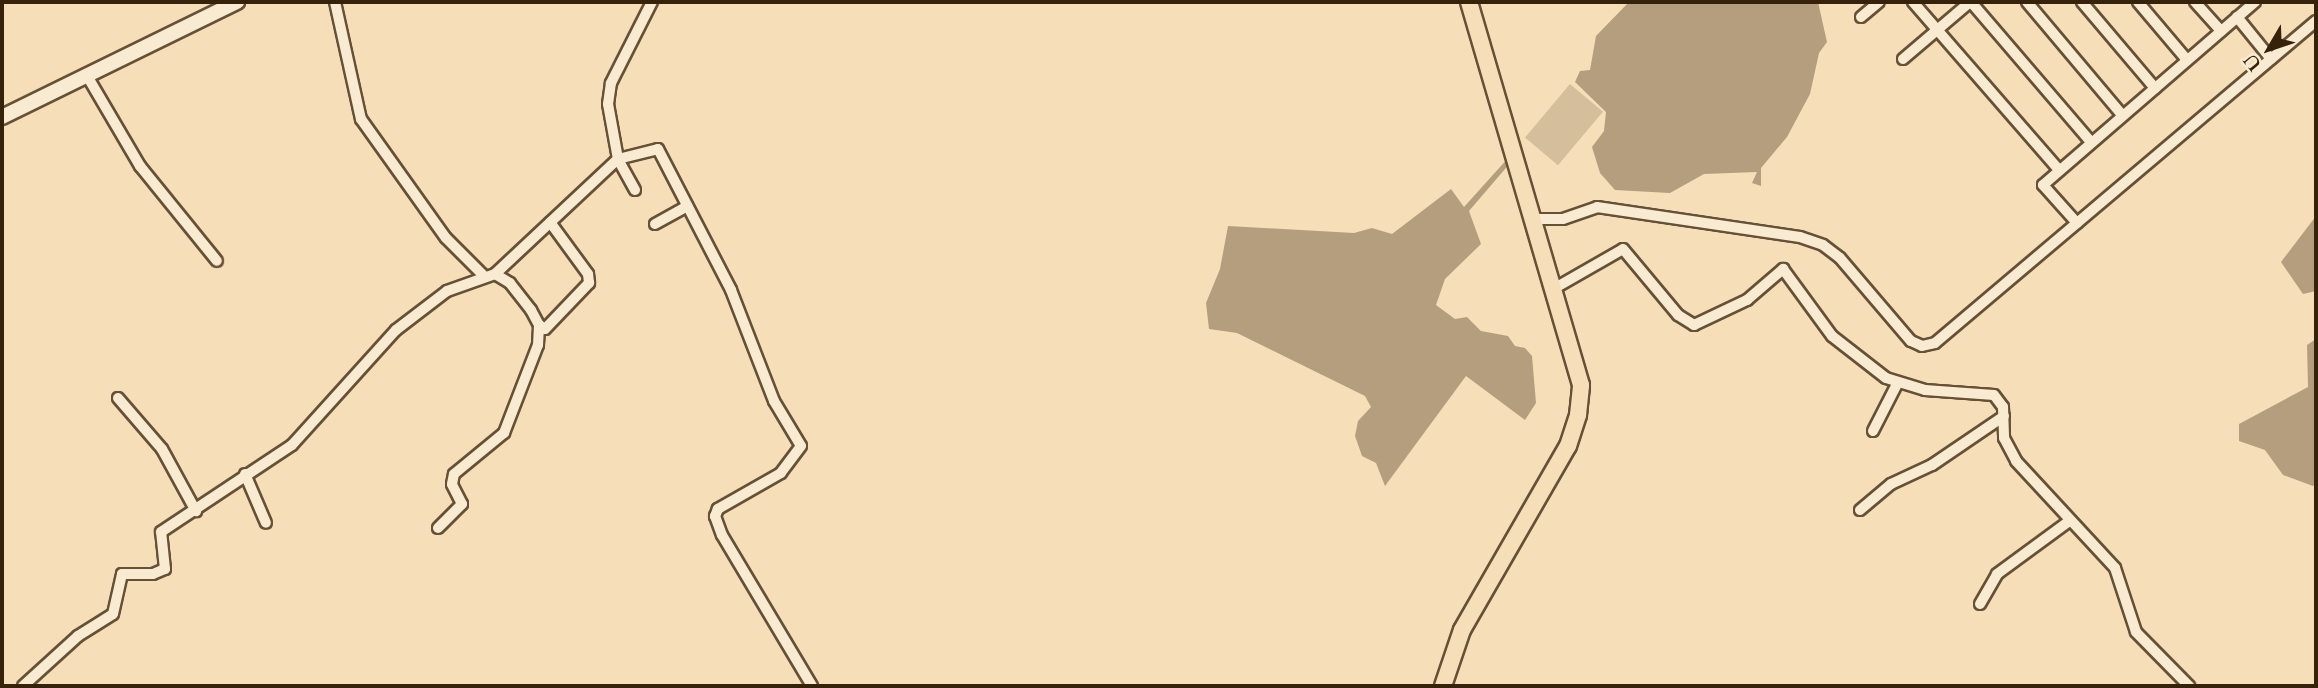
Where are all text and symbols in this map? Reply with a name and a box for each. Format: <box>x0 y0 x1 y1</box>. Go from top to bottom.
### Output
north arrow <box>2234 14 2304 84</box>
text: U <box>2238 48 2268 76</box>

